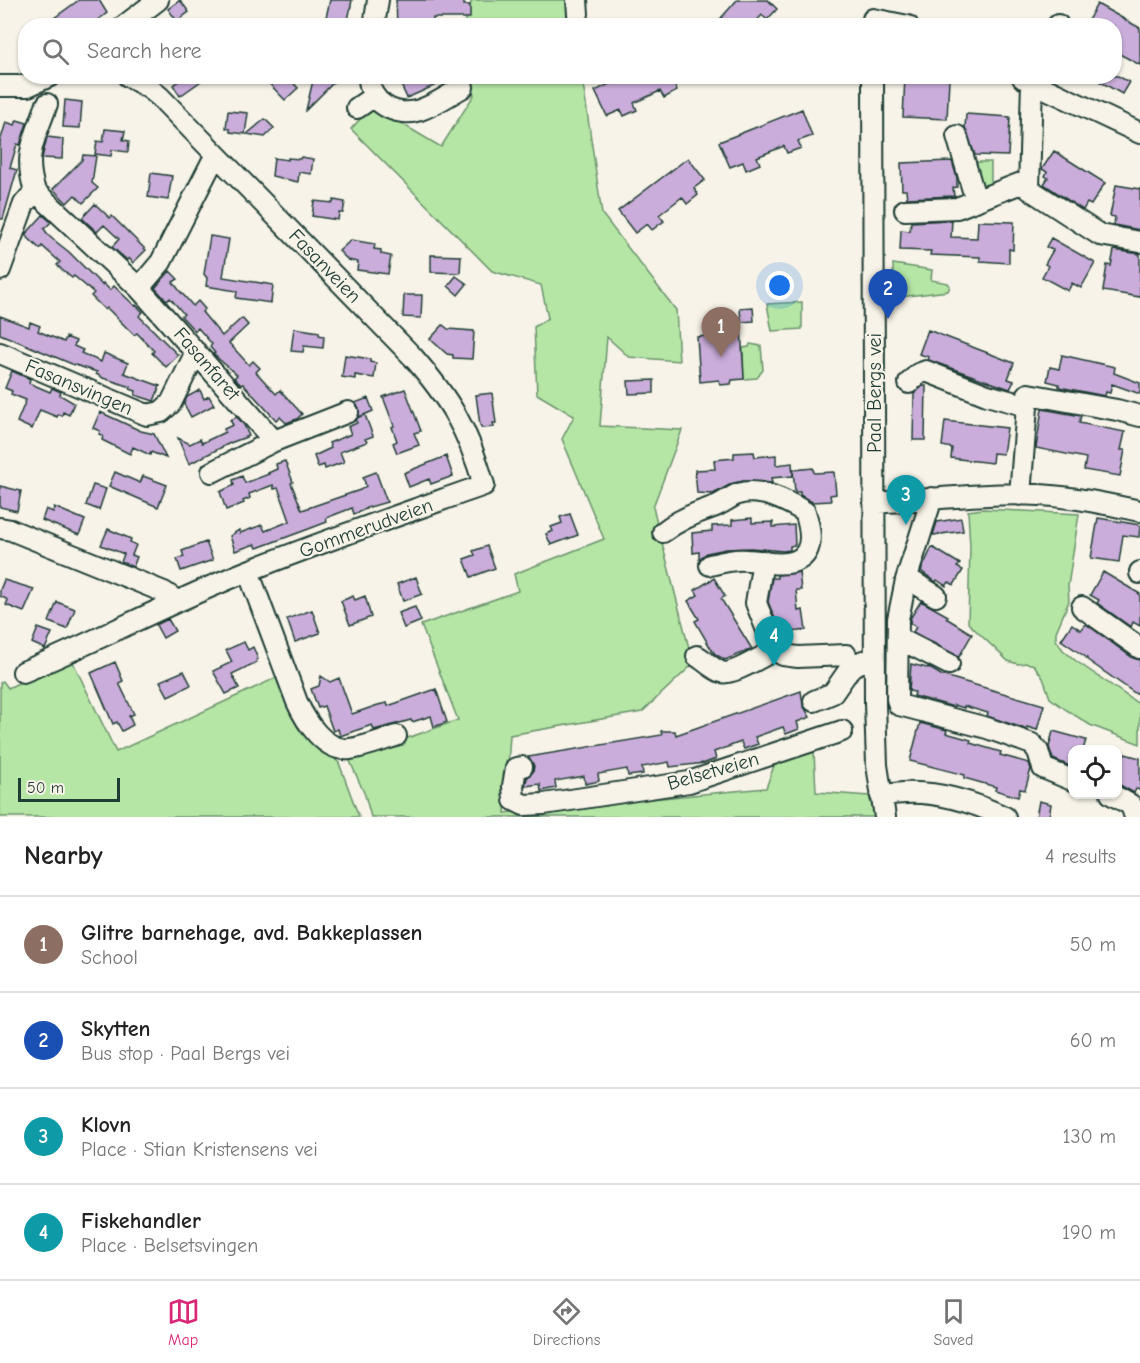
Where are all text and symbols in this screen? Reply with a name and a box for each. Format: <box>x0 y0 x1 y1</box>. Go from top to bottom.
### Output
search box <box>18 18 1122 84</box>
icon: search <box>39 35 72 68</box>
text: Search here <box>87 38 202 64</box>
street label: Fasanveien <box>284 224 366 308</box>
pin: 2 <box>868 270 908 319</box>
your location <box>765 271 794 300</box>
pin: 1 <box>702 308 740 357</box>
street label: Fasanfaret <box>169 323 246 406</box>
street label: Paal Bergs vei <box>863 333 886 453</box>
street label: Fasansvingen <box>22 354 136 420</box>
pin: 3 <box>886 476 926 525</box>
street label: Gommerudveien <box>296 493 436 563</box>
pin: 4 <box>754 616 794 666</box>
map controls <box>1068 745 1122 799</box>
button: locate <box>1068 745 1122 799</box>
street label: Belsetveien <box>664 747 762 795</box>
scale bar <box>18 775 120 802</box>
text: 50 m <box>27 779 64 797</box>
text: Nearby <box>24 841 103 871</box>
text: 4 results <box>1045 845 1116 868</box>
text: Glitre barnehage, avd. Bakkeplassen <box>81 920 422 946</box>
text: 1 <box>40 933 47 956</box>
text: 50 m <box>1070 933 1116 956</box>
text: School <box>81 946 138 969</box>
text: Skytten <box>81 1016 150 1042</box>
text: 2 <box>39 1029 48 1052</box>
text: 60 m <box>1070 1029 1116 1052</box>
text: Bus stop · Paal Bergs vei <box>81 1042 290 1065</box>
text: Klovn <box>81 1112 131 1138</box>
text: 3 <box>39 1125 48 1148</box>
text: 130 m <box>1063 1125 1116 1148</box>
text: Place · Stian Kristensens vei <box>81 1138 318 1161</box>
text: Fiskehandler <box>81 1208 201 1234</box>
text: 4 <box>39 1221 48 1244</box>
text: 190 m <box>1062 1221 1116 1244</box>
text: Place · Belsetsvingen <box>81 1234 258 1257</box>
tab: Map <box>167 1295 200 1349</box>
tab: Directions <box>533 1295 600 1349</box>
tab: Saved <box>933 1295 973 1349</box>

